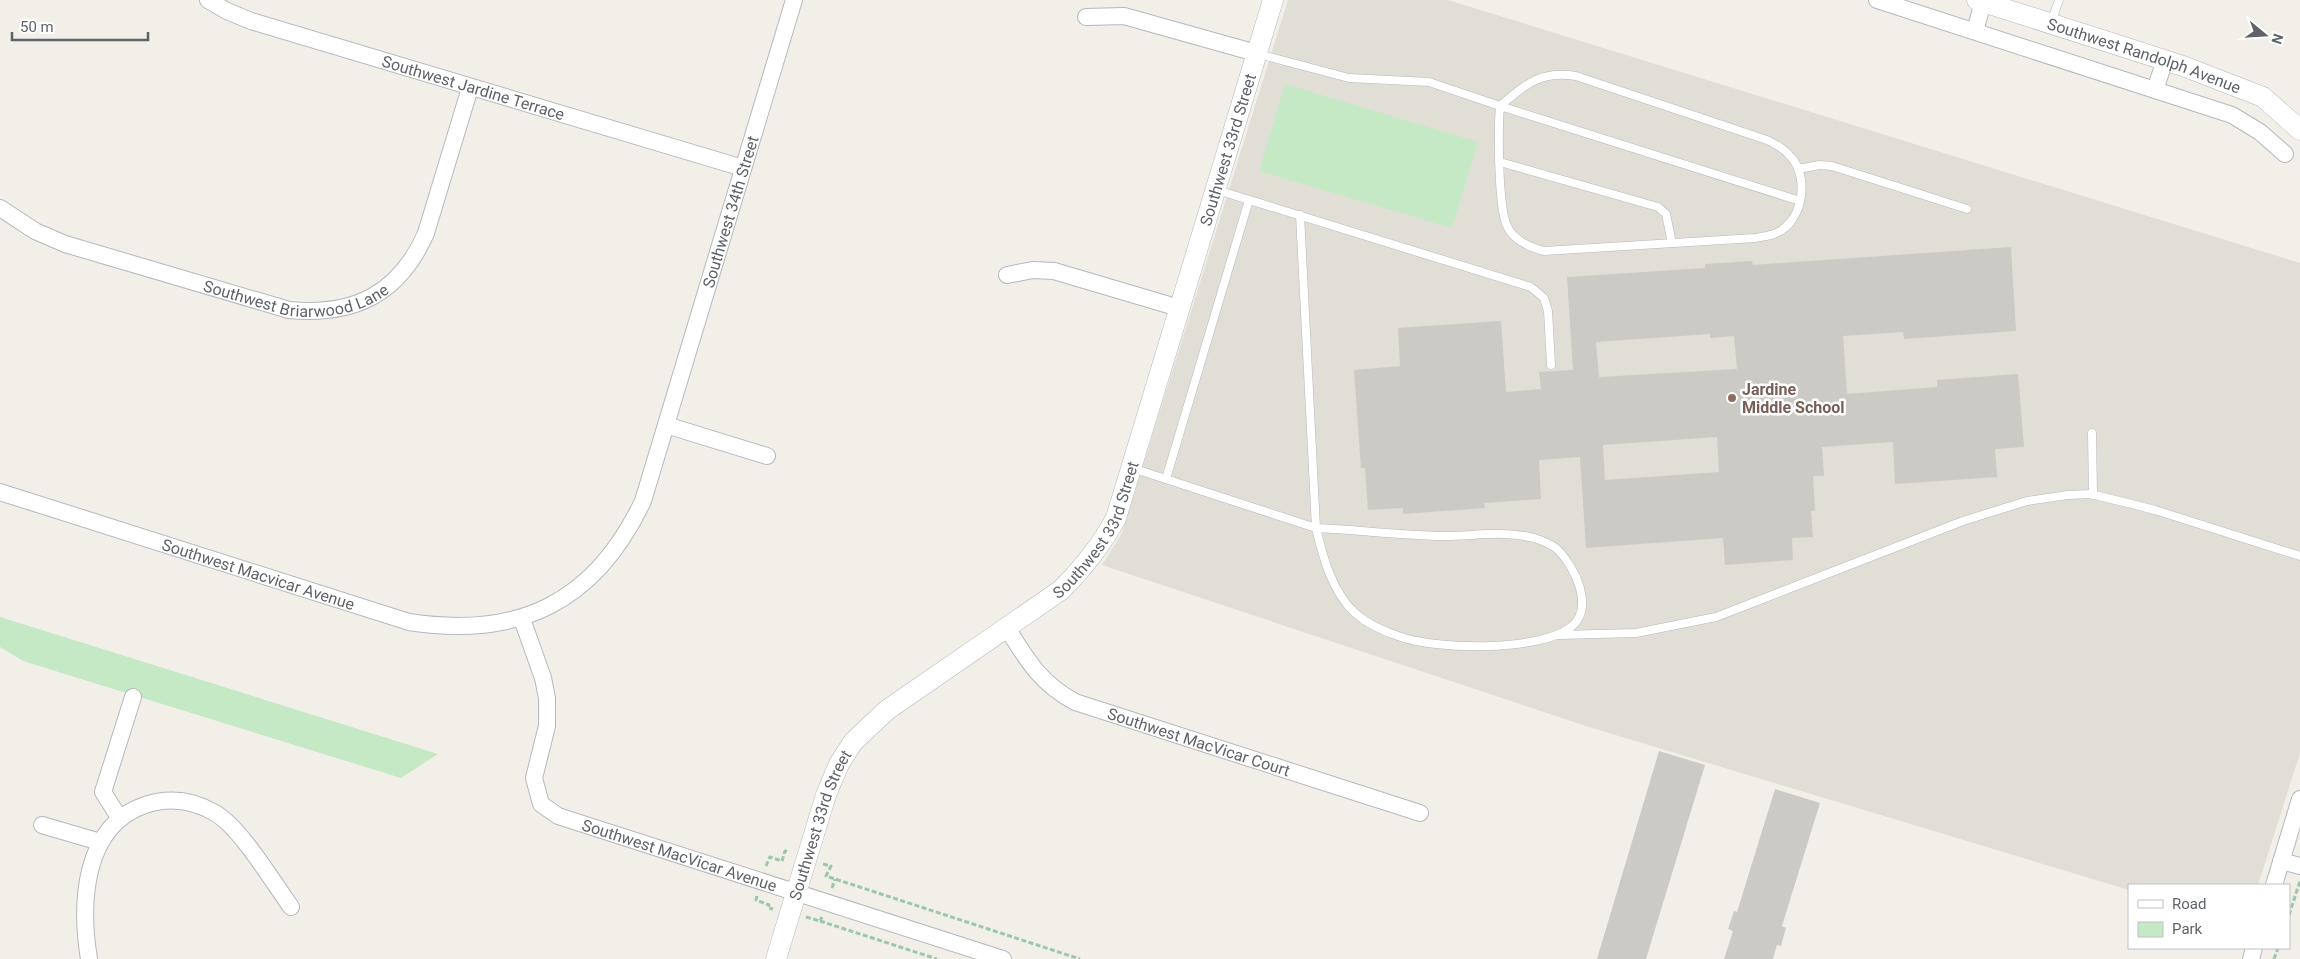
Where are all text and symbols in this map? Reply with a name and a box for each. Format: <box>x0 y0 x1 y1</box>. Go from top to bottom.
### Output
scale bar <box>12 10 149 42</box>
north arrow <box>2240 10 2290 60</box>
street label: Southwest Randolph Avenue <box>2045 14 2243 97</box>
text: 50 m <box>20 18 54 36</box>
text: N <box>2268 32 2287 46</box>
street label: Southwest Jardine Terrace <box>380 52 567 124</box>
street label: Southwest 33rd Street <box>1196 71 1260 228</box>
street label: Southwest 34th Street <box>699 134 762 290</box>
street label: Southwest Briarwood Lane <box>200 272 390 292</box>
text: Southwest Briarwood Lane <box>201 276 392 321</box>
place label: Jardine Middle School <box>1742 380 1845 417</box>
marker: Jardine Middle School <box>1726 392 1738 404</box>
street label: Southwest 33rd Street <box>1049 459 1143 603</box>
street label: Southwest Macvicar Avenue <box>159 535 357 614</box>
street label: Southwest MacVicar Court <box>1105 704 1292 781</box>
street label: Southwest 33rd Street <box>785 747 855 903</box>
street label: Southwest MacVicar Avenue <box>580 815 779 896</box>
legend <box>2128 884 2290 949</box>
text: Road <box>2172 895 2206 913</box>
text: Park <box>2172 920 2203 938</box>

